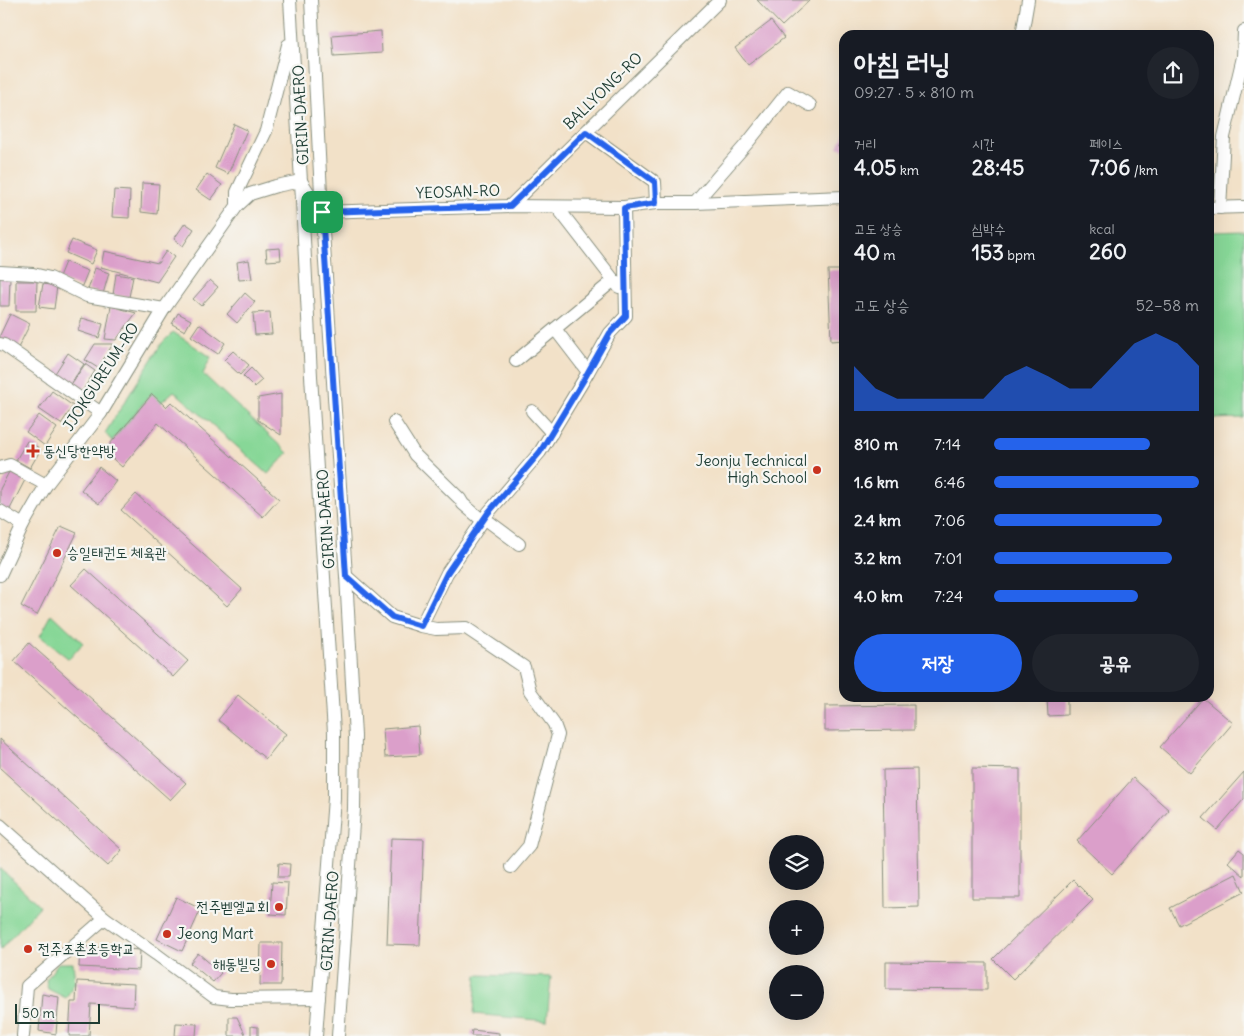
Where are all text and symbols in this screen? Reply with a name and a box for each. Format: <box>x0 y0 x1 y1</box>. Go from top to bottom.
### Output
text: 아침 러닝 <box>854 45 951 81</box>
button: share <box>1147 47 1199 99</box>
street label: BALLYONG-RO <box>559 48 646 133</box>
street label: GIRIN-DAERO <box>288 64 313 166</box>
text: 09:27 · 5 × 810 m <box>854 82 974 102</box>
text: 거리 <box>854 135 877 153</box>
text: 시간 <box>972 135 994 153</box>
text: 페이스 <box>1089 135 1123 153</box>
text: 4.05 <box>854 154 896 181</box>
text: 28:45 <box>972 154 1024 181</box>
text: 7:06 <box>1089 154 1130 181</box>
text: km <box>896 161 919 179</box>
text: /km <box>1130 161 1158 179</box>
street label: YEOSAN-RO <box>415 181 500 202</box>
pin <box>301 191 343 233</box>
icon: arrive <box>308 198 336 226</box>
text: 고도 상승 <box>854 220 902 238</box>
text: 심박수 <box>972 220 1005 238</box>
text: kcal <box>1089 220 1115 238</box>
text: 260 <box>1089 238 1127 265</box>
text: 40 <box>854 239 880 266</box>
text: 153 <box>972 239 1004 266</box>
text: m <box>880 246 896 264</box>
text: bpm <box>1004 246 1035 264</box>
text: 고도 상승 <box>854 295 909 315</box>
text: 52–58 m <box>1136 295 1199 315</box>
street label: JJOKGUREUM-RO <box>58 319 143 435</box>
text: 810 m <box>854 434 898 454</box>
text: 7:14 <box>934 434 961 454</box>
place label: 동신당한약방 <box>43 441 116 460</box>
marker: 동신당한약방 <box>27 445 39 457</box>
place label: Jeonju Technical High School <box>696 451 807 487</box>
marker: Jeonju Technical High School <box>811 464 823 476</box>
street label: GIRIN-DAERO <box>313 468 338 570</box>
text: 1.6 km <box>854 472 899 492</box>
text: 6:46 <box>934 472 965 492</box>
text: 2.4 km <box>854 510 901 530</box>
text: 7:06 <box>934 510 965 530</box>
place label: 승일태권도 체육관 <box>67 543 167 562</box>
marker: 승일태권도 체육관 <box>51 547 63 559</box>
text: 3.2 km <box>854 548 901 568</box>
text: 7:01 <box>934 548 962 568</box>
text: 4.0 km <box>854 586 903 606</box>
text: 7:24 <box>934 586 963 606</box>
button: 저장 <box>854 634 1022 692</box>
button: 공유 <box>1032 634 1199 692</box>
map controls <box>769 835 824 1020</box>
button: layers <box>769 835 824 890</box>
street label: GIRIN-DAERO <box>317 870 342 972</box>
place label: 전주벧엘교회 <box>197 897 269 916</box>
button: + <box>769 900 824 955</box>
marker: 전주벧엘교회 <box>273 901 285 913</box>
place label: Jeong Mart <box>177 924 254 943</box>
marker: Jeong Mart <box>161 928 173 940</box>
place label: 전주조촌초등학교 <box>38 939 135 958</box>
marker: 전주조촌초등학교 <box>22 943 34 955</box>
place label: 해동빌딩 <box>213 954 261 973</box>
marker: 해동빌딩 <box>265 958 277 970</box>
button: − <box>769 965 824 1020</box>
scale bar <box>15 1001 100 1024</box>
text: 50 m <box>22 1004 55 1022</box>

